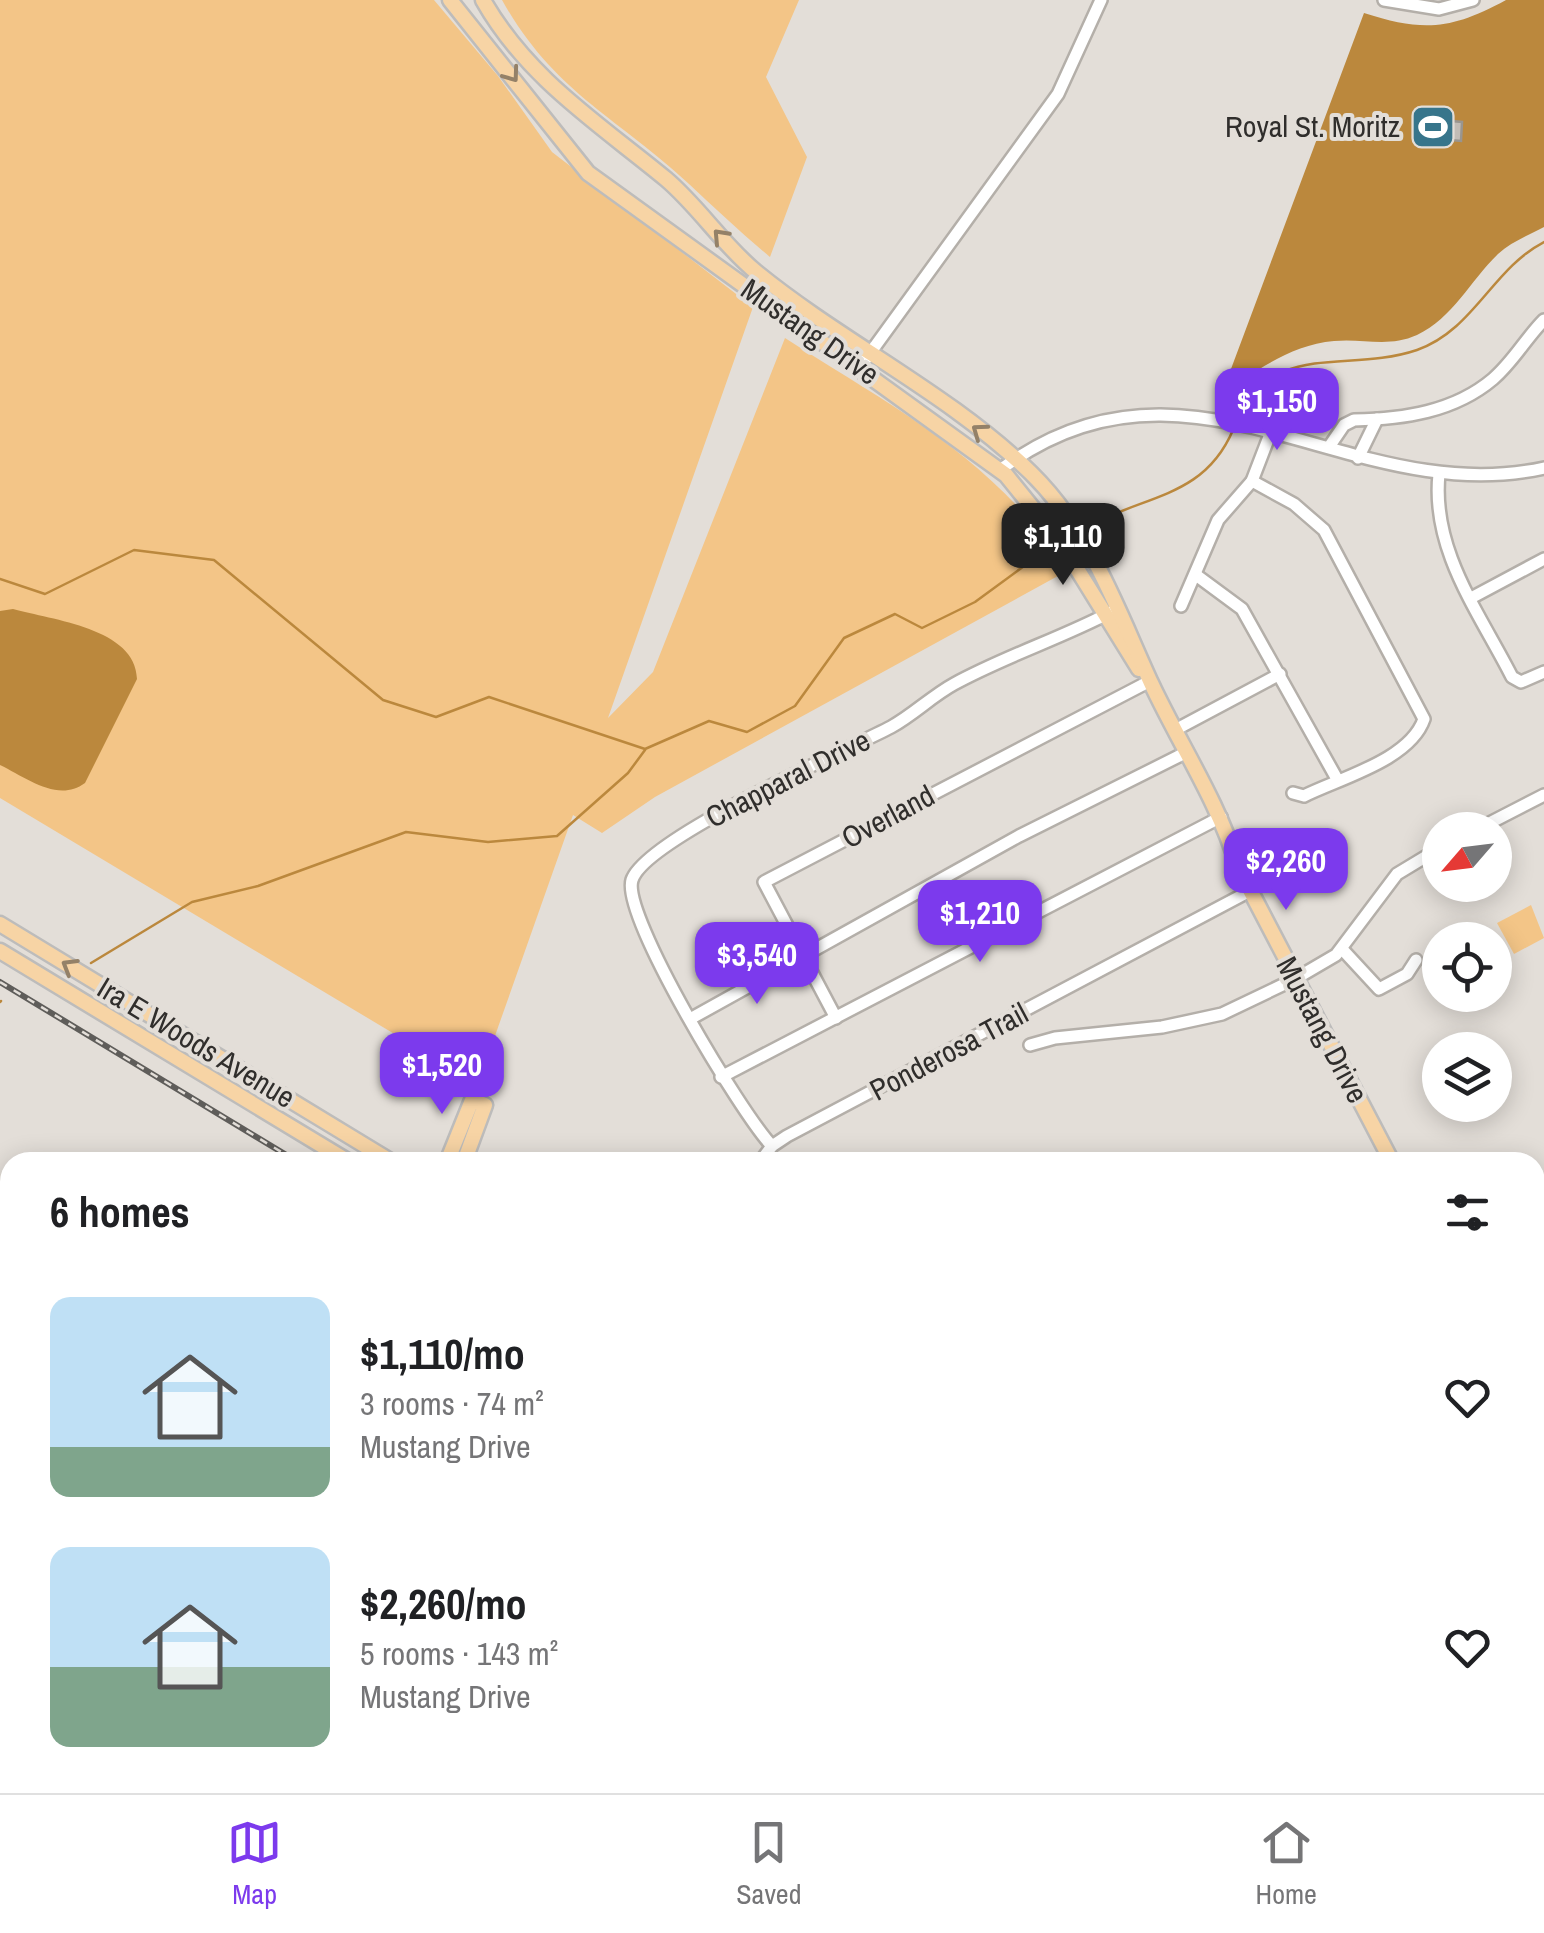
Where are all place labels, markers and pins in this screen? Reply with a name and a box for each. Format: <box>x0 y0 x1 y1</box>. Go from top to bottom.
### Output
sports icon: Royal St. Moritz <box>1410 104 1456 150</box>
place label: Royal St. Moritz <box>1225 106 1400 146</box>
pin: $1,150 <box>1196 368 1358 453</box>
pin: $1,110 <box>982 503 1144 588</box>
pin: $2,260 <box>1205 828 1367 913</box>
pin: $1,210 <box>899 880 1061 965</box>
pin: $3,540 <box>676 922 838 1007</box>
pin: $1,520 <box>361 1032 523 1117</box>

